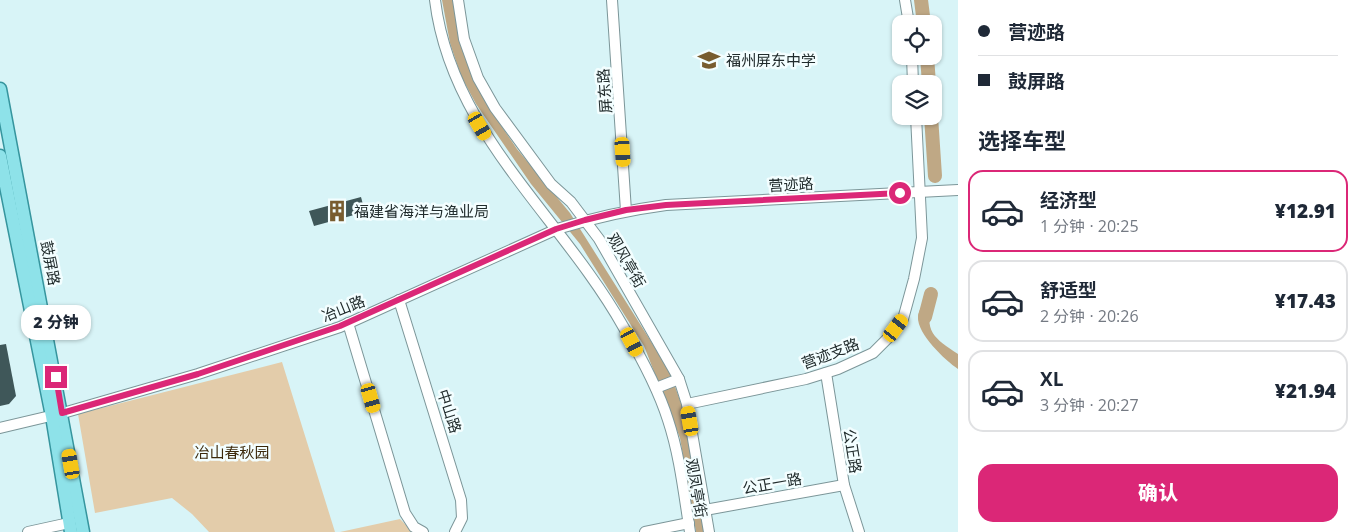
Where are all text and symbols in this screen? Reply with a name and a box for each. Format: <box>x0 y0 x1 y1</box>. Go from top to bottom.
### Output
map controls <box>892 15 942 125</box>
button: locate <box>892 15 942 65</box>
text: 营迹路 <box>1008 19 1065 45</box>
school or university icon: 福州屏东中学 <box>696 47 722 73</box>
place label: 福州屏东中学 <box>726 50 816 70</box>
street label: 屏东路 <box>592 68 616 114</box>
text: 鼓屏路 <box>1008 68 1065 94</box>
button: layers <box>892 75 942 125</box>
car <box>466 109 493 143</box>
text: 选择车型 <box>978 125 1066 155</box>
car <box>614 137 631 167</box>
street label: 营迹路 <box>768 173 814 195</box>
route start <box>889 182 911 204</box>
text: 经济型 <box>1040 187 1097 213</box>
icon: car <box>980 189 1025 234</box>
building icon: 福建省海洋与渔业局 <box>324 198 350 224</box>
text: ¥12.91 <box>1275 198 1336 224</box>
place label: 福建省海洋与渔业局 <box>354 201 489 221</box>
text: 1 分钟 · 20:25 <box>1040 215 1139 237</box>
street label: 观风亭街 <box>603 229 651 291</box>
street label: 鼓屏路 <box>37 239 65 287</box>
text: 舒适型 <box>1040 277 1097 303</box>
icon: car <box>980 279 1025 324</box>
text: ¥17.43 <box>1275 288 1336 314</box>
street label: 冶山路 <box>318 290 368 326</box>
callout: 2 分钟 <box>21 304 91 340</box>
text: 2 分钟 · 20:26 <box>1040 305 1139 327</box>
text: 2 分钟 <box>33 311 79 333</box>
car <box>880 312 911 344</box>
car <box>618 325 645 359</box>
street label: 营迹支路 <box>798 333 862 373</box>
route end <box>45 366 67 388</box>
text: XL <box>1040 366 1063 392</box>
icon: car <box>980 369 1025 414</box>
text: ¥21.94 <box>1275 378 1336 404</box>
car <box>359 382 382 414</box>
street label: 中山路 <box>434 387 466 435</box>
text: 3 分钟 · 20:27 <box>1040 394 1139 416</box>
car <box>680 405 699 437</box>
street label: 公正路 <box>840 427 866 475</box>
park label: 冶山春秋园 <box>194 442 270 462</box>
car <box>61 448 80 480</box>
street label: 观凤亭街 <box>682 457 712 519</box>
button: 确认 <box>978 464 1338 522</box>
street label: 公正一路 <box>741 468 803 498</box>

